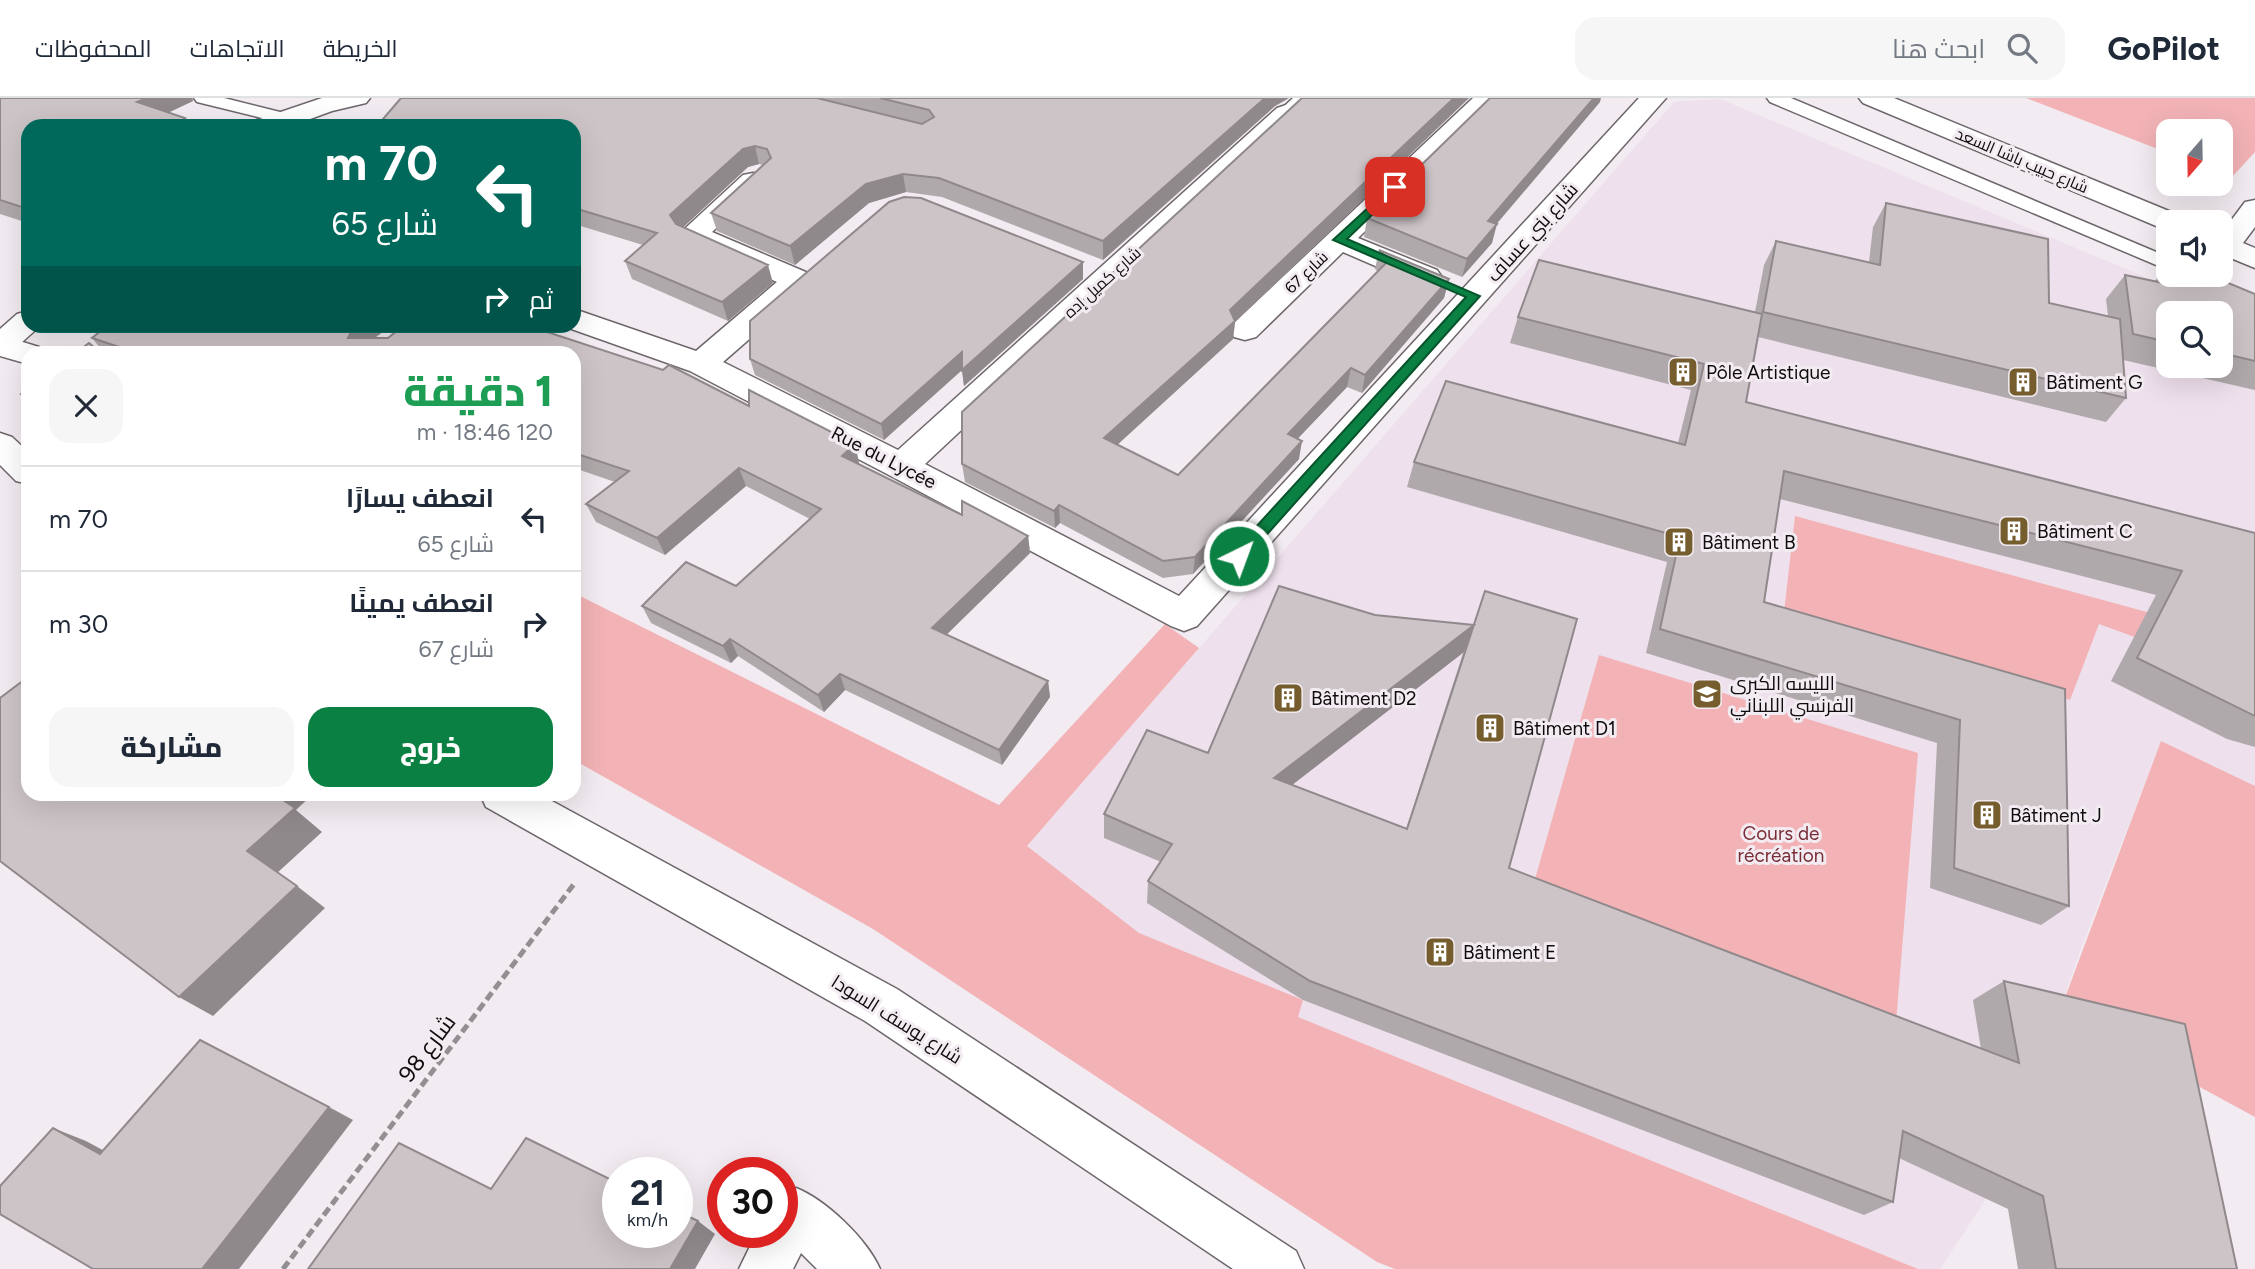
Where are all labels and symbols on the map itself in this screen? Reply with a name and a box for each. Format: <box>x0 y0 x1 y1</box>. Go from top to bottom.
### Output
north arrow <box>2156 119 2233 196</box>
street label: شارع حبيب باشا السعد <box>1952 124 2091 199</box>
pin <box>1365 157 1425 217</box>
street label: شارع بني عساف <box>1482 178 1585 289</box>
street label: شارع كميل إده <box>1060 243 1146 323</box>
street label: شارع 67 <box>1281 247 1333 299</box>
building icon: Pôle Artistique <box>1666 355 1700 389</box>
place label: Pôle Artistique <box>1706 361 1830 384</box>
building icon: Bâtiment G <box>2006 365 2040 399</box>
place label: Bâtiment G <box>2046 371 2142 394</box>
street label: Rue du Lycée <box>827 421 940 494</box>
building icon: Bâtiment C <box>1997 514 2031 548</box>
position arrow <box>1202 519 1276 593</box>
place label: Bâtiment C <box>2037 520 2133 543</box>
building icon: Bâtiment B <box>1662 525 1696 559</box>
place label: Bâtiment B <box>1702 531 1796 554</box>
place label: الليسه الكبرى الفرنسي اللبناني <box>1730 672 1854 720</box>
school or university icon: الليسه الكبرى الفرنسي اللبناني <box>1690 677 1724 711</box>
building icon: Bâtiment D2 <box>1271 681 1305 715</box>
place label: Bâtiment D2 <box>1311 687 1417 710</box>
building icon: Bâtiment D1 <box>1473 711 1507 745</box>
place label: Bâtiment D1 <box>1513 717 1616 740</box>
building icon: Bâtiment J <box>1970 798 2004 832</box>
place label: Bâtiment J <box>2010 804 2102 827</box>
park label: Cours de récréation <box>1738 822 1824 867</box>
building icon: Bâtiment E <box>1423 935 1457 969</box>
place label: Bâtiment E <box>1463 941 1556 964</box>
street label: شارع يوسف السودا <box>826 970 966 1071</box>
street label: شارع 98 <box>393 1009 463 1089</box>
speed limit sign: 30 <box>707 1157 798 1248</box>

